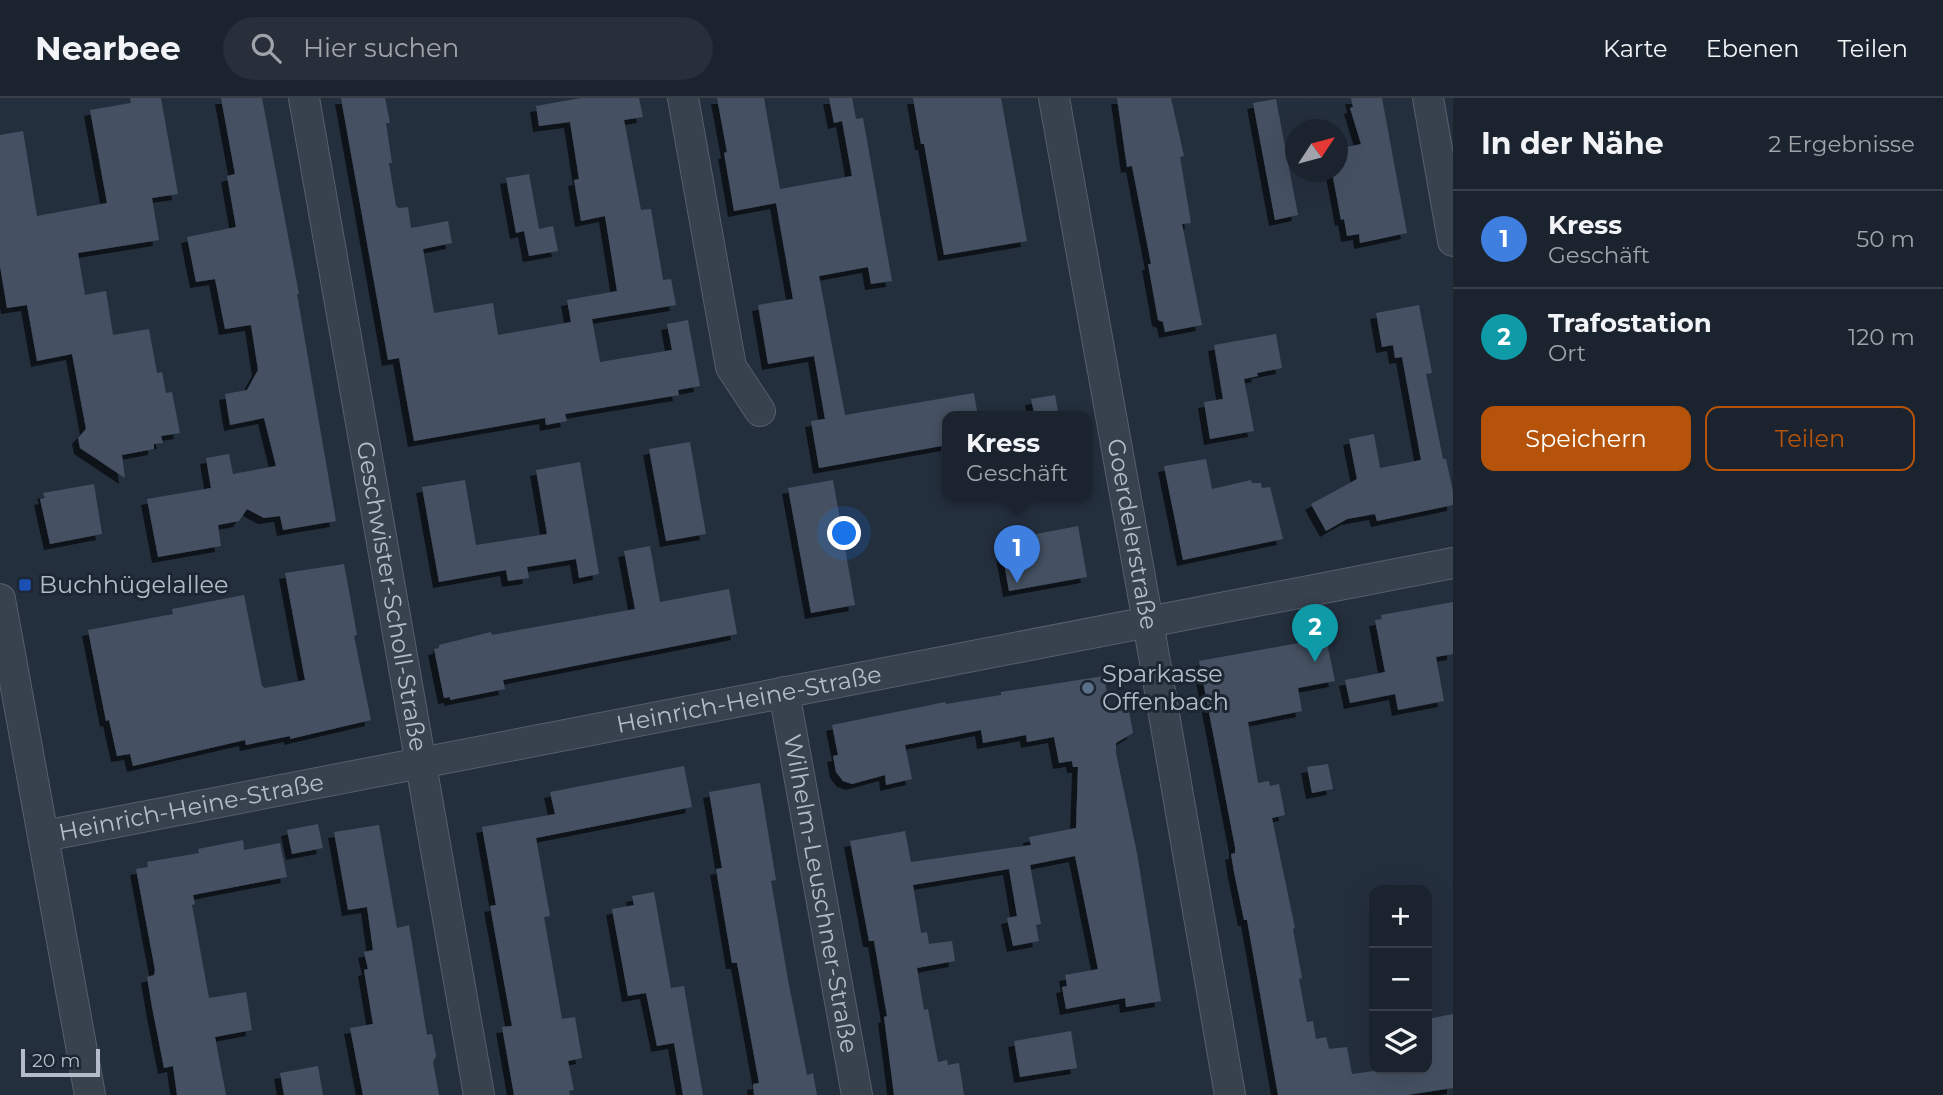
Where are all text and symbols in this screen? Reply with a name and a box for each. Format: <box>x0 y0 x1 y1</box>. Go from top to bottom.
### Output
search box <box>223 17 713 80</box>
text: Nearbee <box>35 28 181 68</box>
icon: search <box>247 29 285 67</box>
text: Hier suchen <box>303 32 459 64</box>
text: Karte <box>1603 34 1668 63</box>
text: Ebenen <box>1706 34 1799 63</box>
text: Teilen <box>1837 34 1908 63</box>
north arrow <box>1285 119 1348 182</box>
text: In der Nähe <box>1481 125 1664 162</box>
text: 2 Ergebnisse <box>1768 130 1915 158</box>
text: Kress <box>1548 209 1622 241</box>
text: 1 <box>1499 225 1509 253</box>
text: 50 m <box>1856 225 1915 253</box>
text: Geschäft <box>1548 241 1650 269</box>
text: Trafostation <box>1548 307 1712 339</box>
text: 2 <box>1497 323 1511 351</box>
text: 120 m <box>1848 323 1915 351</box>
text: Ort <box>1548 339 1586 367</box>
button: Speichern <box>1481 406 1691 471</box>
button: Teilen <box>1705 406 1915 471</box>
popup <box>942 411 1092 502</box>
text: Kress <box>966 427 1040 459</box>
street label: Goerdelerstraße <box>1101 436 1164 632</box>
street label: Geschwister-Scholl-Straße <box>351 439 433 754</box>
text: Geschäft <box>966 459 1068 487</box>
your location <box>827 516 861 550</box>
pin: 1 <box>994 525 1040 583</box>
place label: Buchhügelallee <box>39 570 229 599</box>
marker: Buchhügelallee <box>17 577 33 593</box>
pin: 2 <box>1292 604 1338 662</box>
street label: Heinrich-Heine-Straße <box>614 659 884 739</box>
place label: Sparkasse Offenbach <box>1102 659 1229 716</box>
marker: Sparkasse Offenbach <box>1080 680 1096 696</box>
street label: Wilhelm-Leuschner-Straße <box>778 732 864 1055</box>
street label: Heinrich-Heine-Straße <box>56 767 326 847</box>
map controls <box>1369 885 1432 1074</box>
button: + <box>1369 885 1432 948</box>
button: − <box>1369 948 1432 1011</box>
button: layers <box>1369 1011 1432 1074</box>
scale bar <box>21 1046 100 1078</box>
text: 20 m <box>32 1049 80 1072</box>

